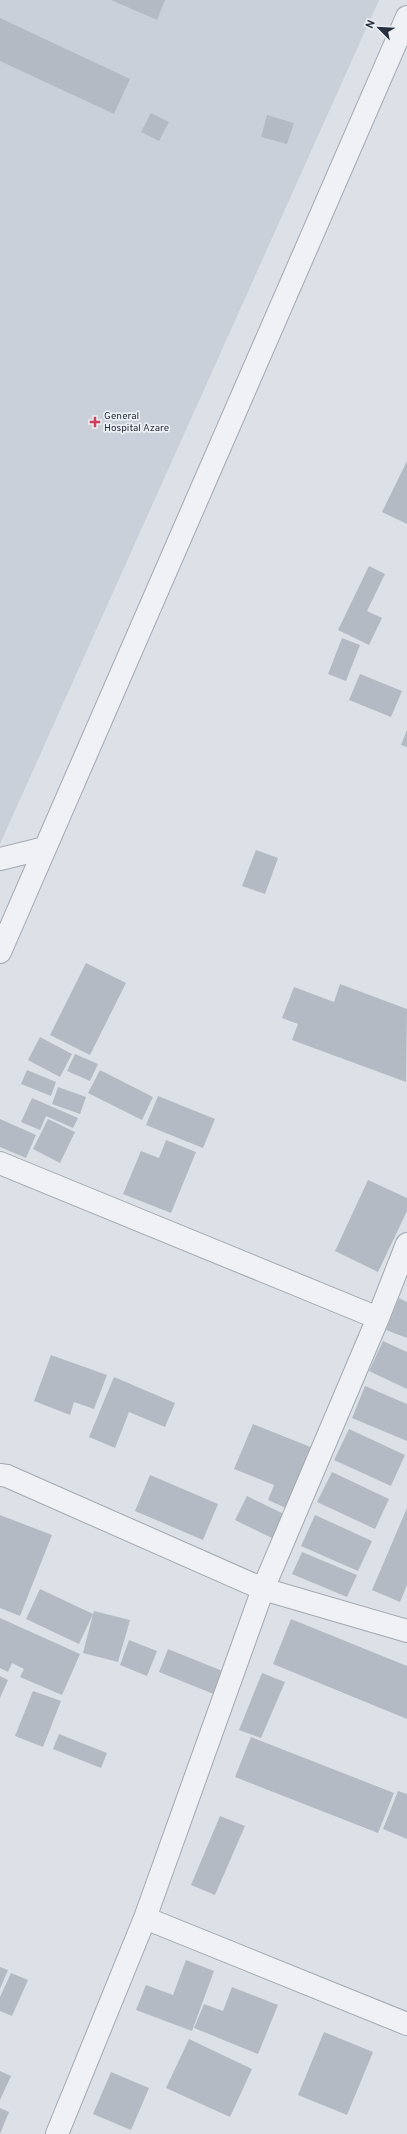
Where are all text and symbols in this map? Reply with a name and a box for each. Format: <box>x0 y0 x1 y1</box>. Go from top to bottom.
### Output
north arrow <box>359 8 399 48</box>
text: N <box>363 18 379 31</box>
place label: General Hospital Azare <box>104 410 169 435</box>
marker: General Hospital Azare <box>89 416 101 428</box>

